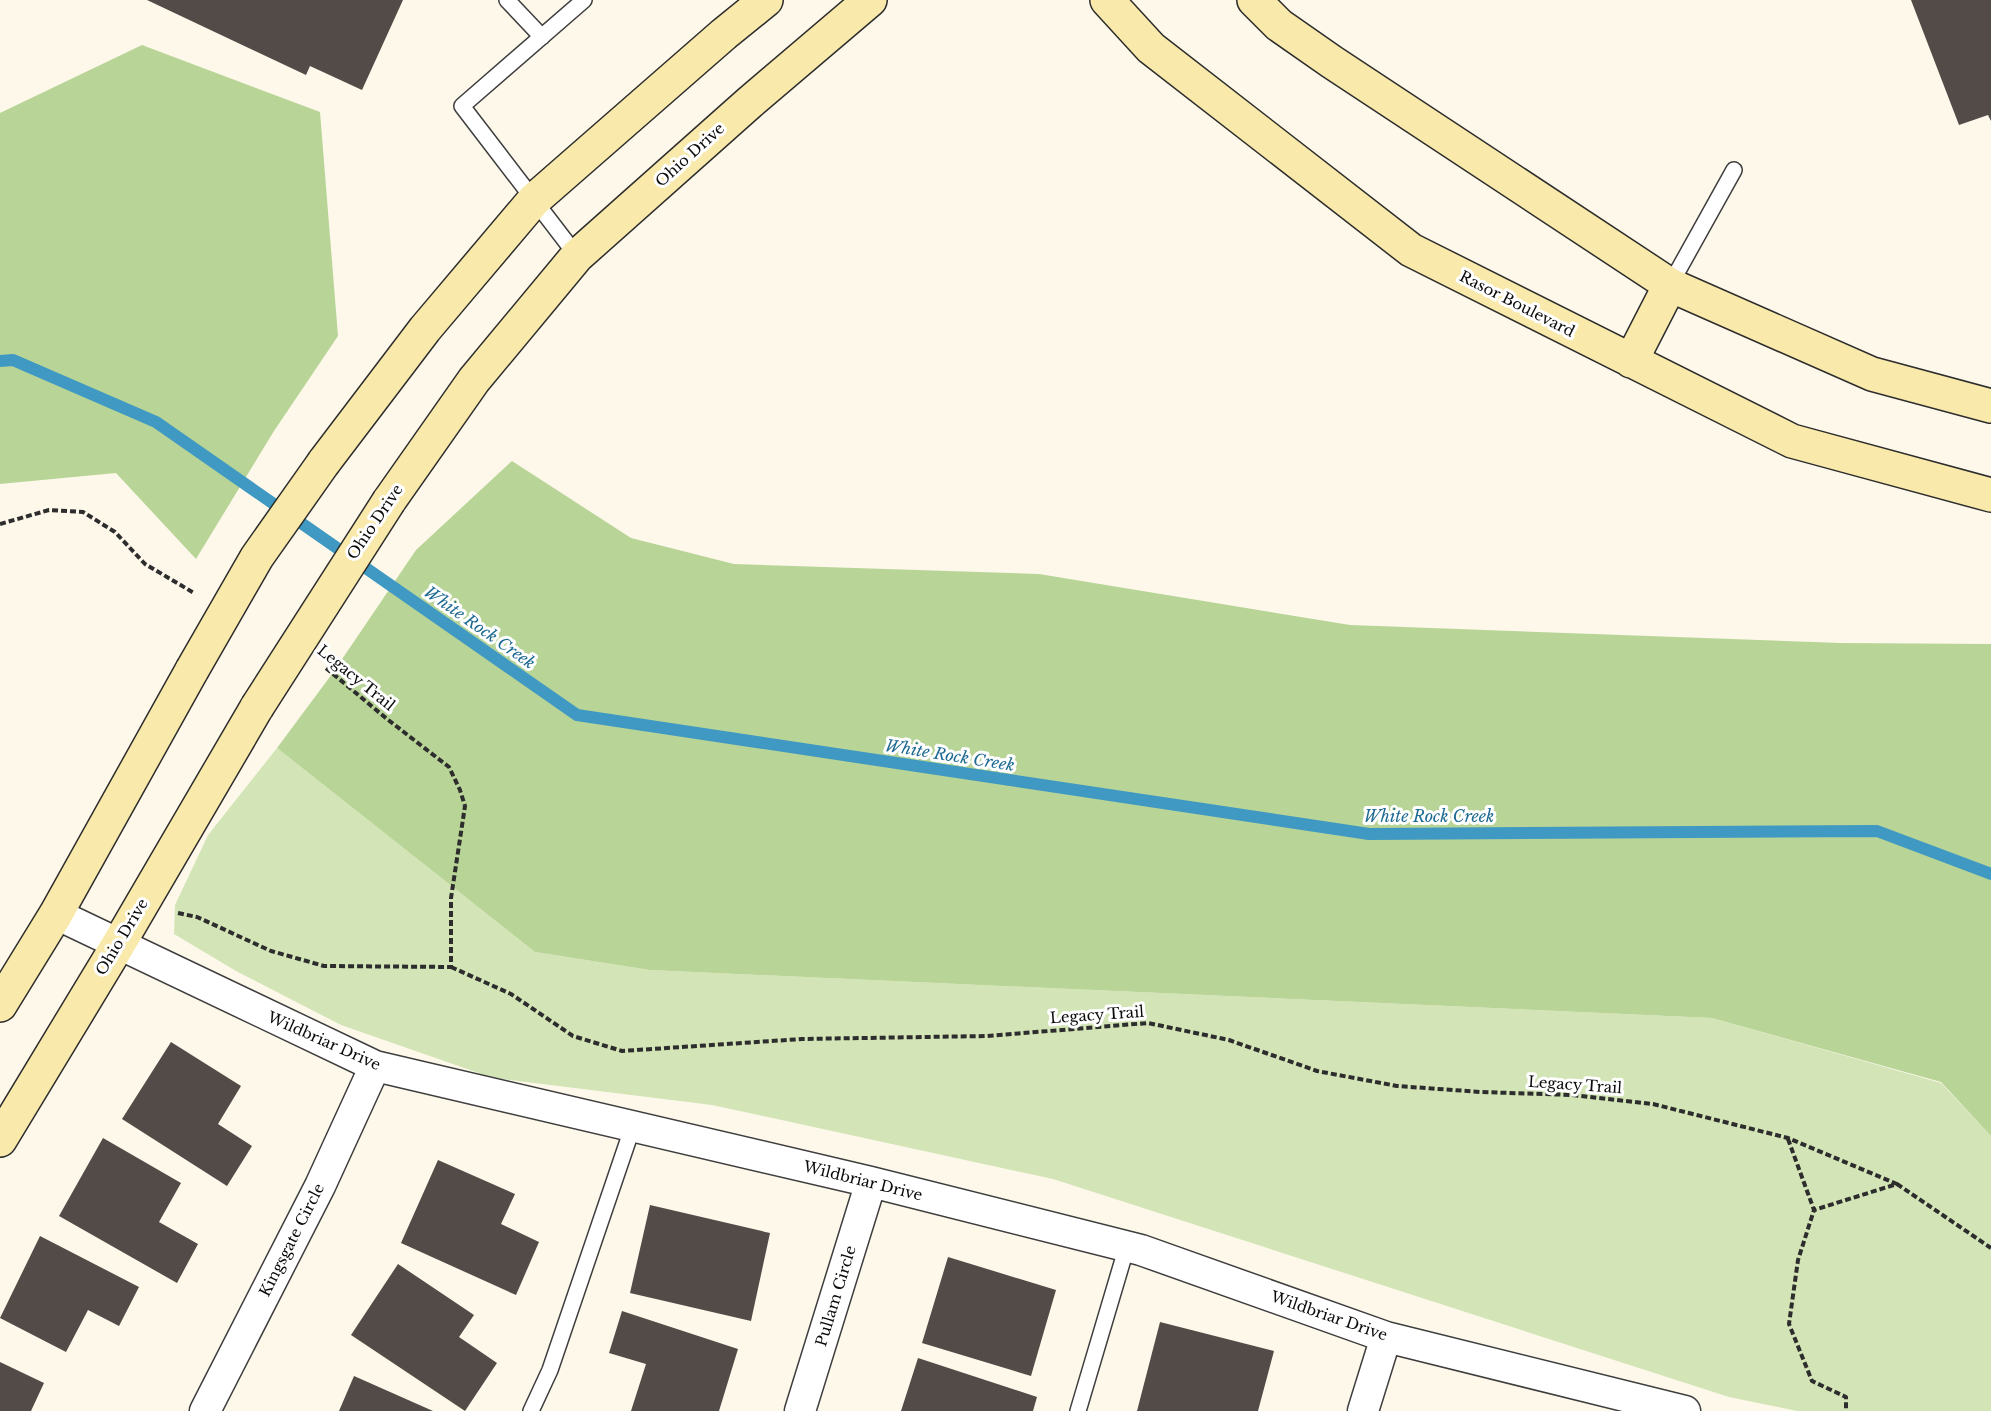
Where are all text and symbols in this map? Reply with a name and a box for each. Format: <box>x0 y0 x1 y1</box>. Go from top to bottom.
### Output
street label: Ohio Drive <box>651 119 728 191</box>
street label: Rasor Boulevard <box>1456 266 1578 341</box>
street label: Ohio Drive <box>343 481 407 563</box>
water label: White Rock Creek <box>421 581 539 673</box>
street label: Legacy Trail <box>314 641 399 715</box>
water label: White Rock Creek <box>884 735 1016 775</box>
water label: White Rock Creek <box>1364 806 1494 826</box>
street label: Ohio Drive <box>91 895 152 979</box>
street label: Legacy Trail <box>1049 1002 1145 1027</box>
street label: Wildbriar Drive <box>264 1007 384 1074</box>
street label: Legacy Trail <box>1527 1072 1623 1097</box>
street label: Wildbriar Drive <box>801 1156 925 1204</box>
street label: Kingsgate Circle <box>255 1180 328 1300</box>
street label: Pullam Circle <box>811 1243 860 1349</box>
street label: Wildbriar Drive <box>1267 1286 1390 1344</box>

